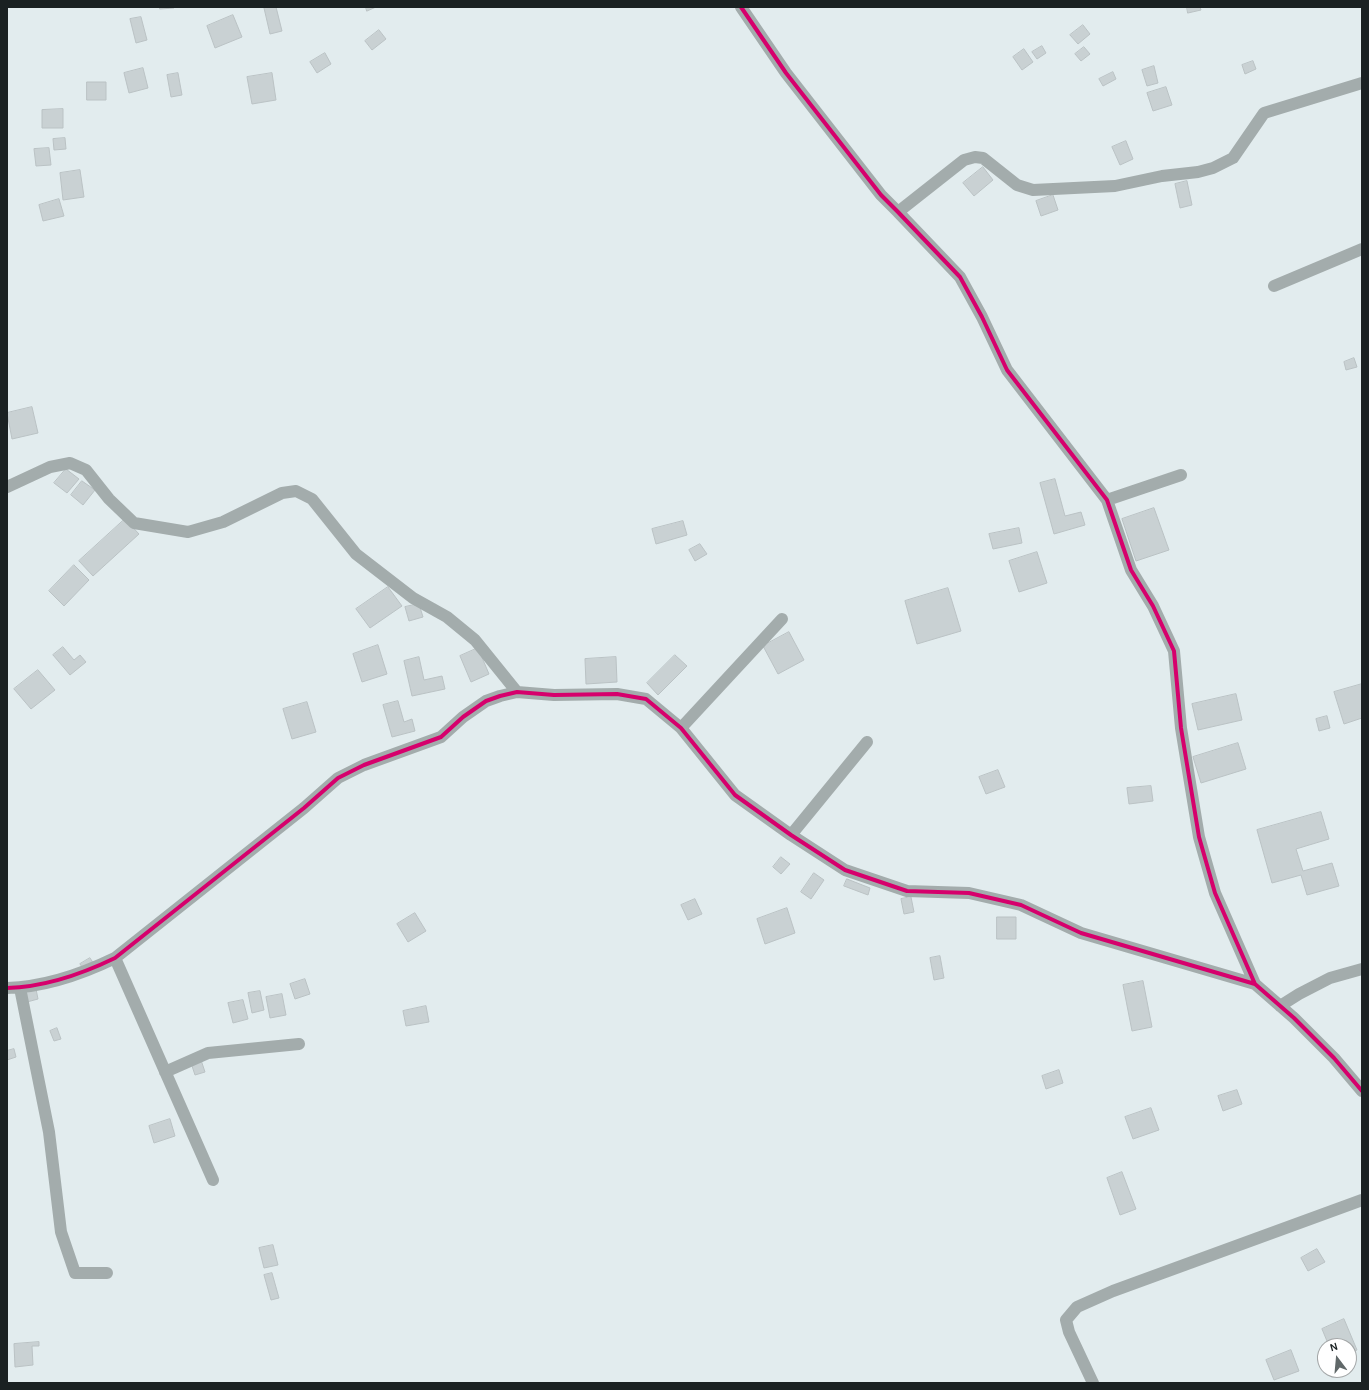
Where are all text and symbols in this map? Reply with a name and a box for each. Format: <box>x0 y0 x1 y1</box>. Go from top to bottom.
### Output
north arrow <box>1317 1338 1357 1378</box>
text: N <box>1328 1340 1339 1354</box>

